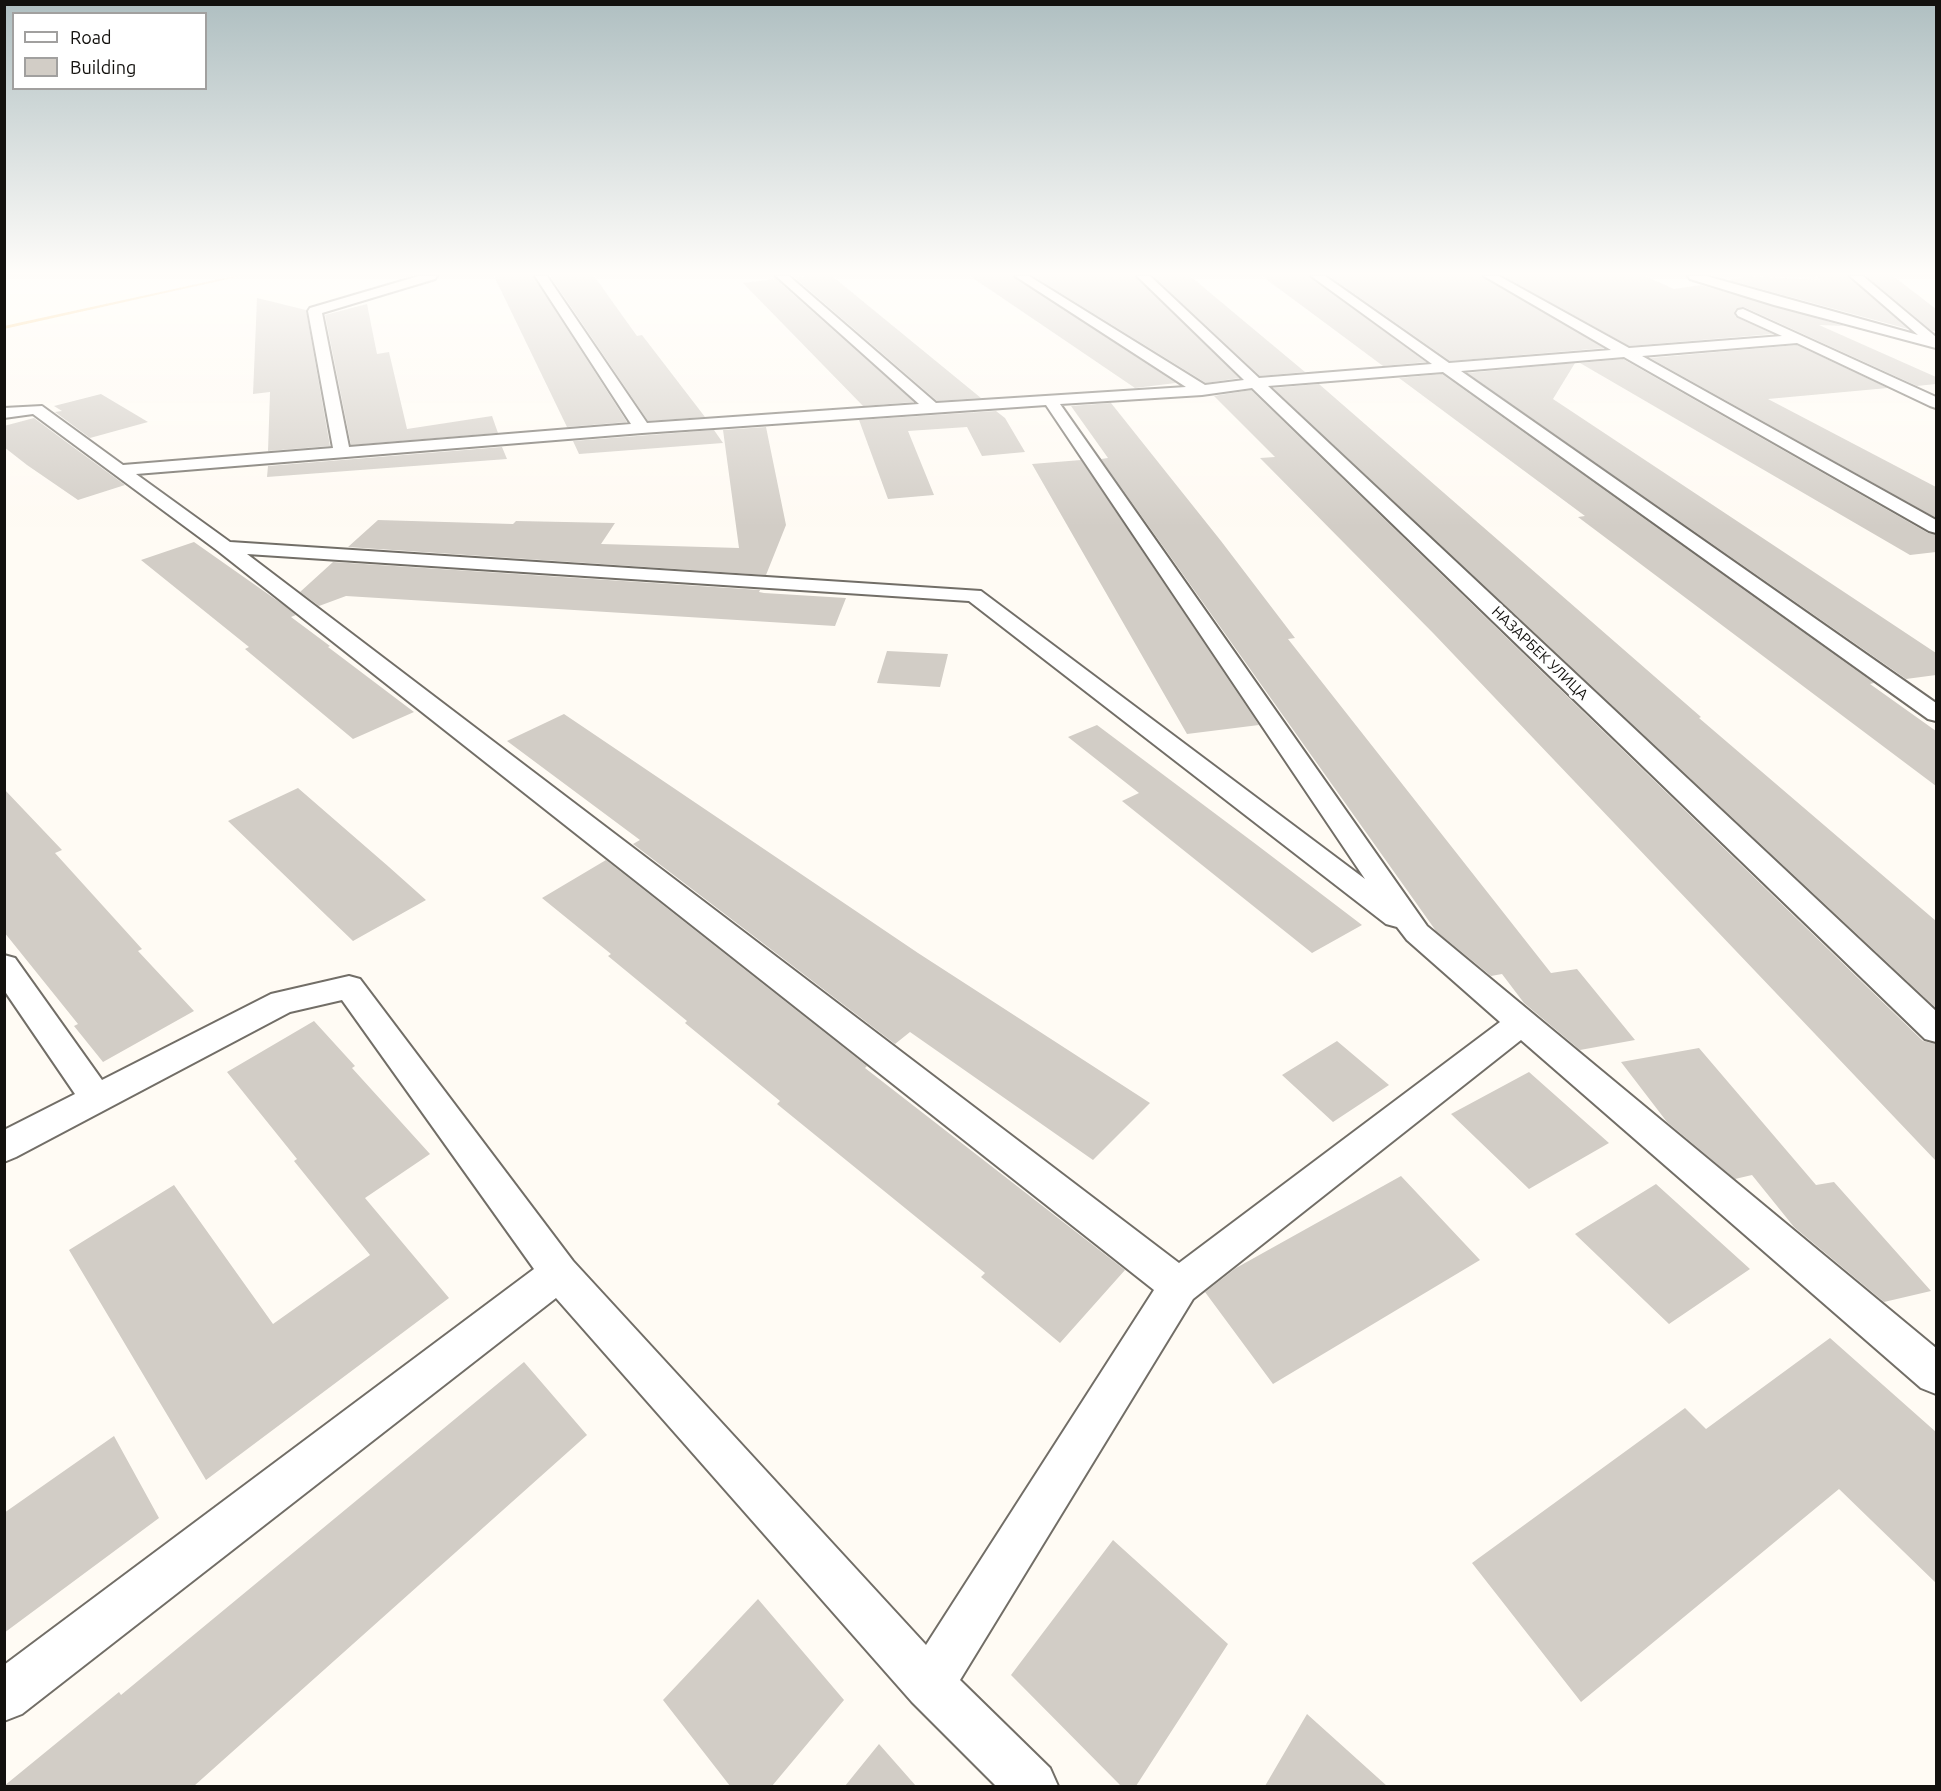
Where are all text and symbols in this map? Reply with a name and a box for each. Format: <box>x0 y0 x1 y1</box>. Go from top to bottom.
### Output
legend <box>12 12 207 90</box>
text: Road <box>70 27 112 47</box>
text: Building <box>70 57 136 77</box>
street label: НАЗАРБЕК УЛИЦА <box>1488 602 1592 704</box>

